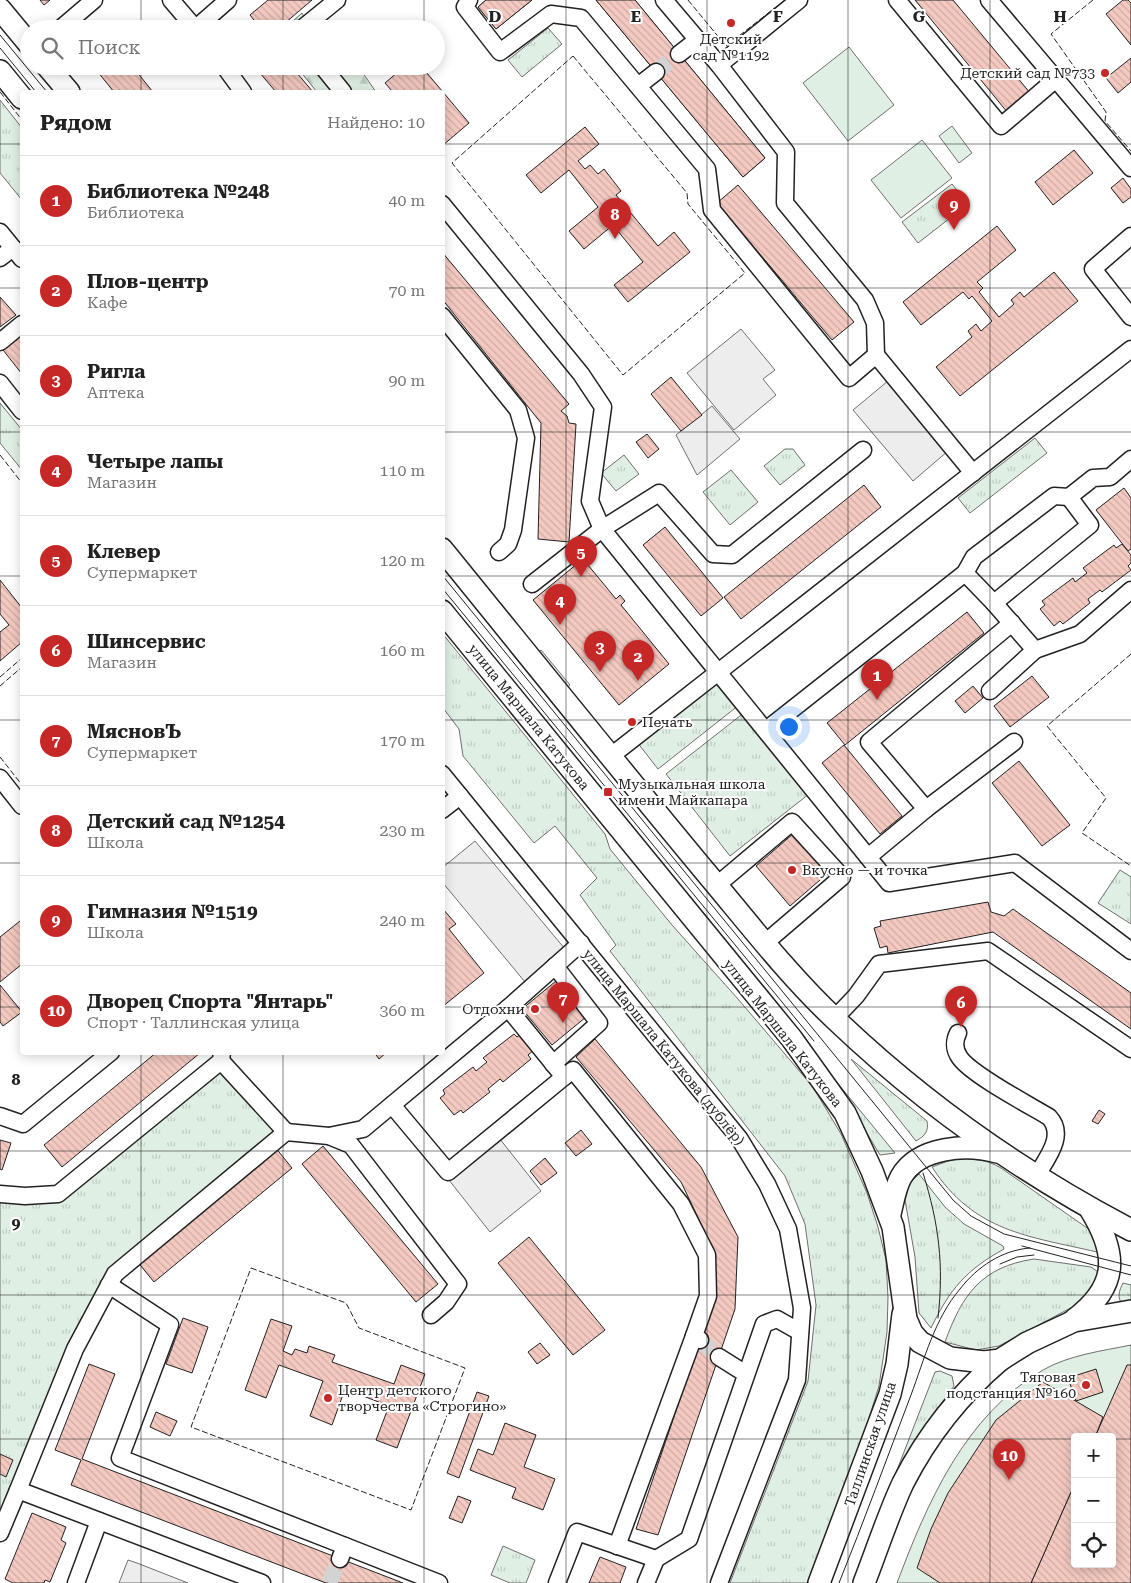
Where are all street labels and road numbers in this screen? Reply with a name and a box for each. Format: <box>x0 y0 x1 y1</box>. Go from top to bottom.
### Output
street label: улица Маршала Катукова <box>465 641 593 793</box>
street label: улица Маршала Катукова (дублёр) <box>580 946 748 1148</box>
street label: улица Маршала Катукова <box>720 956 846 1110</box>
street label: Таллинская улица <box>841 1379 899 1508</box>

